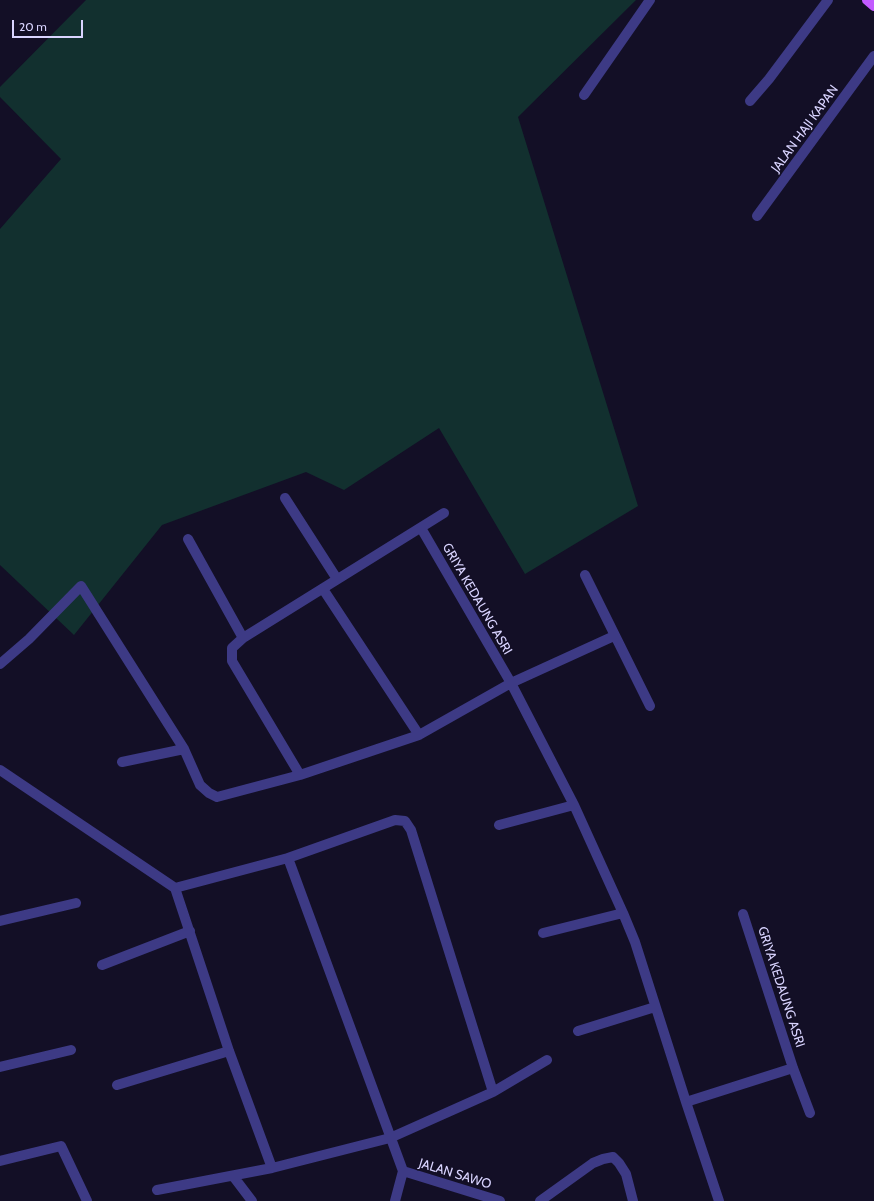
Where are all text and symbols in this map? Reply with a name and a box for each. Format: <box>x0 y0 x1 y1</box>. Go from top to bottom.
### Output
scale bar <box>14 12 85 38</box>
text: 20 m <box>19 19 47 34</box>
street label: JALAN HAJI KAPAN <box>768 82 842 176</box>
street label: GRIYA KEDAUNG ASRI <box>439 541 515 657</box>
street label: GRIYA KEDAUNG ASRI <box>754 925 808 1049</box>
street label: JALAN SAWO <box>417 1156 493 1192</box>

